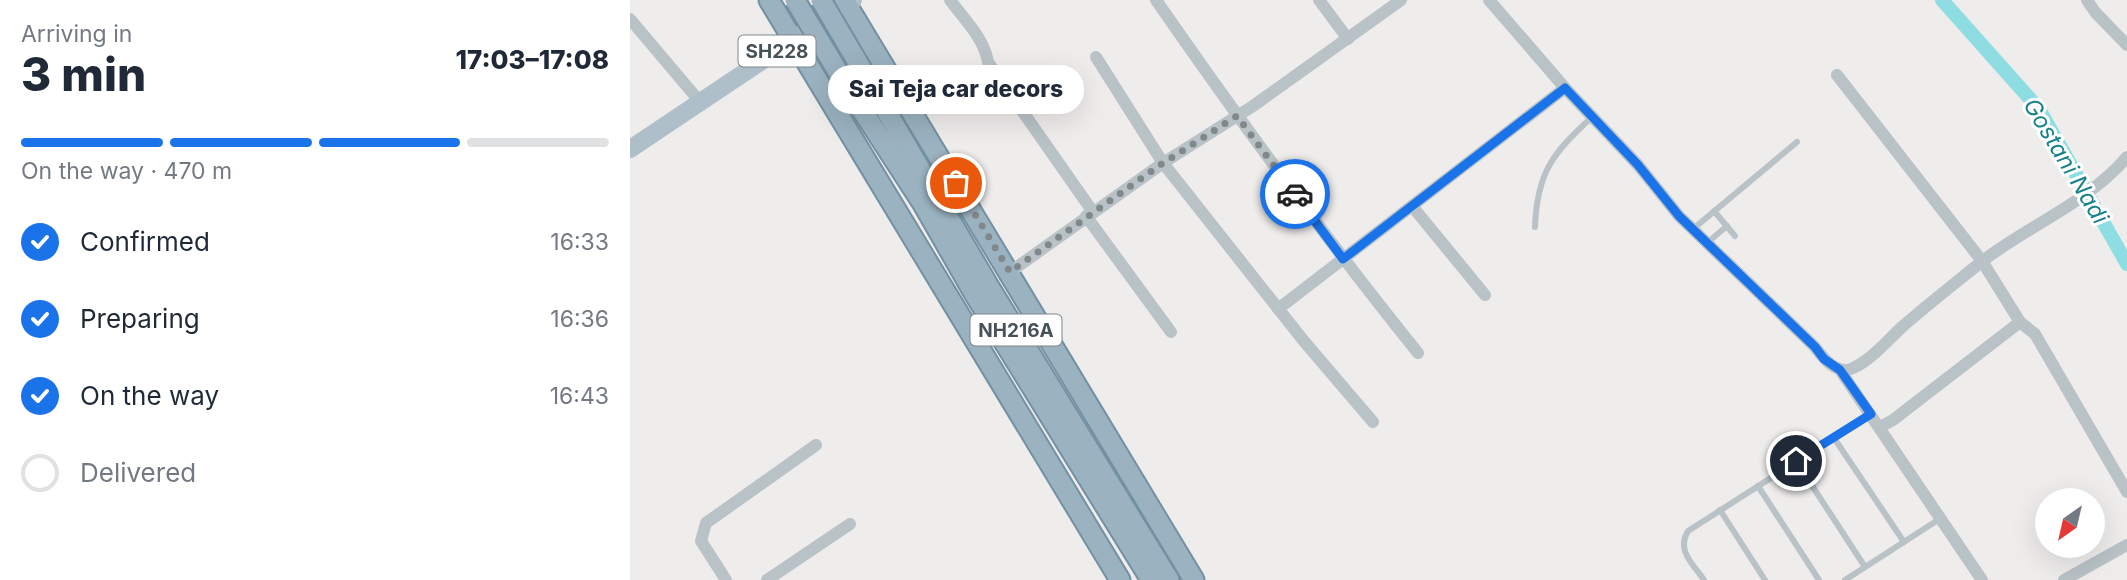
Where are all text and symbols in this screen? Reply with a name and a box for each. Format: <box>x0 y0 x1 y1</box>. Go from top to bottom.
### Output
text: Arriving in <box>21 20 132 48</box>
road number: SH228 <box>738 36 816 66</box>
text: 17:03–17:08 <box>456 44 609 75</box>
text: 3 min <box>21 46 146 102</box>
callout: Sai Teja car decors <box>828 64 1084 113</box>
text: Sai Teja car decors <box>849 75 1063 103</box>
water label: Gostani Nadi <box>2018 93 2115 229</box>
pin <box>926 153 986 213</box>
text: On the way · 470 m <box>21 157 232 185</box>
courier <box>1260 159 1330 229</box>
icon: bag <box>937 164 975 202</box>
icon: car <box>1276 175 1314 213</box>
icon: check <box>21 223 59 261</box>
text: Confirmed <box>80 226 210 257</box>
text: 16:33 <box>550 228 609 256</box>
icon: check <box>21 300 59 338</box>
text: Preparing <box>80 303 200 334</box>
text: 16:36 <box>550 305 609 333</box>
road number: NH216A <box>970 314 1062 346</box>
icon: check <box>21 377 59 415</box>
text: On the way <box>80 380 219 411</box>
text: 16:43 <box>550 382 609 410</box>
pin <box>1766 431 1826 491</box>
icon: home <box>1777 442 1815 480</box>
text: Delivered <box>80 457 196 488</box>
north arrow <box>2035 488 2105 558</box>
map controls <box>2035 488 2105 558</box>

